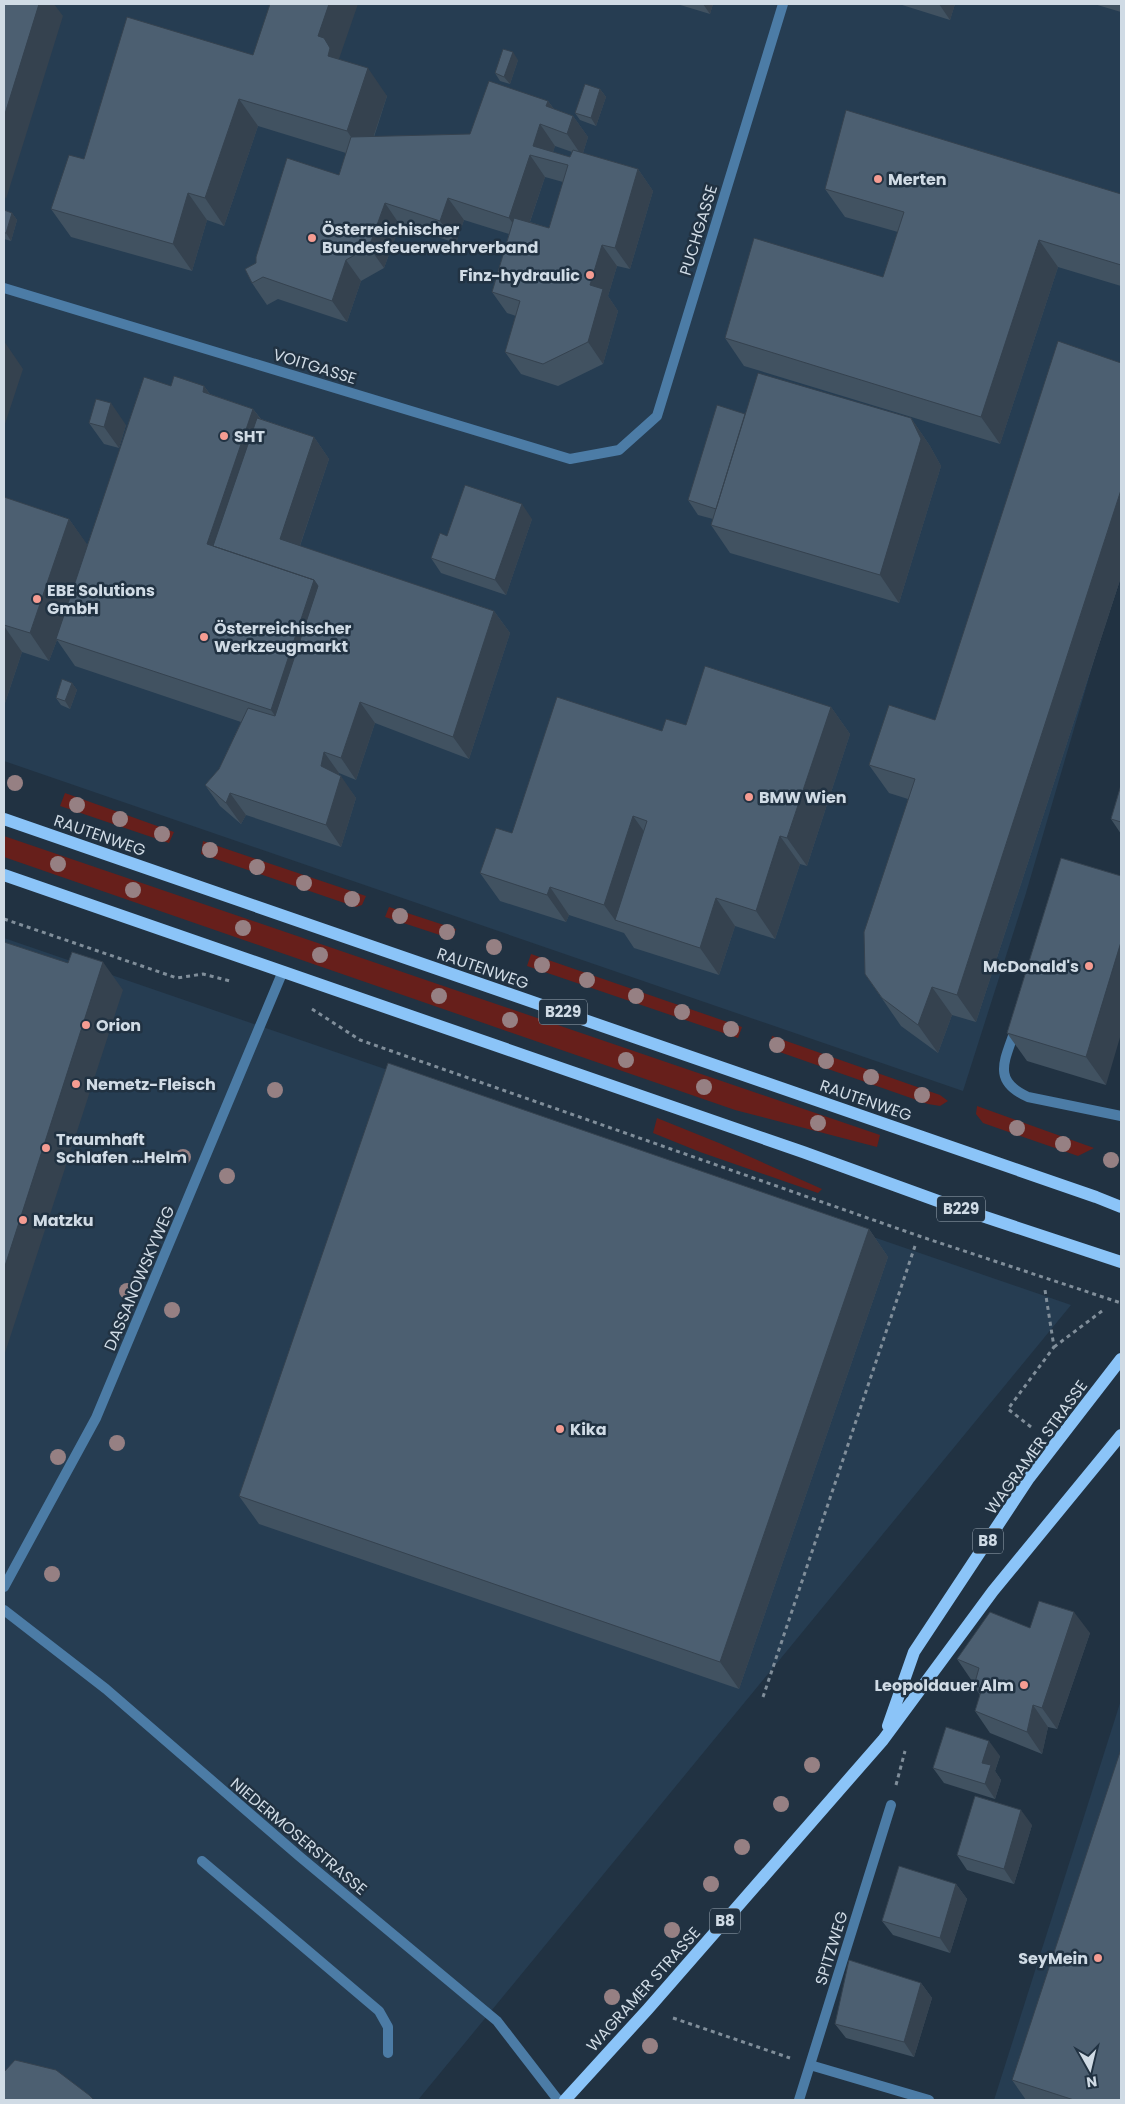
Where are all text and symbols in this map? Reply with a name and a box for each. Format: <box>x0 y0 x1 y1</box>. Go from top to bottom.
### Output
place label: Merten <box>888 168 947 191</box>
marker: Merten <box>872 173 884 185</box>
street label: PUCHGASSE <box>674 182 723 278</box>
place label: Österreichischer Bundesfeuerwehrverband <box>322 218 538 259</box>
marker: Österreichischer Bundesfeuerwehrverband <box>306 232 318 244</box>
place label: Finz-hydraulic <box>459 264 580 287</box>
marker: Finz-hydraulic <box>584 269 596 281</box>
street label: VOITGASSE <box>270 343 359 390</box>
place label: SHT <box>234 425 266 448</box>
marker: SHT <box>218 430 230 442</box>
place label: EBE Solutions GmbH <box>47 579 155 620</box>
marker: EBE Solutions GmbH <box>31 593 43 605</box>
place label: Österreichischer Werkzeugmarkt <box>214 617 352 658</box>
marker: Österreichischer Werkzeugmarkt <box>198 631 210 643</box>
place label: BMW Wien <box>759 786 847 809</box>
marker: BMW Wien <box>743 791 755 803</box>
street label: RAUTENWEG <box>51 809 149 862</box>
street label: RAUTENWEG <box>434 942 532 995</box>
place label: McDonald's <box>983 955 1079 978</box>
marker: McDonald's <box>1083 960 1095 972</box>
road number: B229 <box>539 1000 587 1024</box>
place label: Orion <box>96 1014 141 1037</box>
marker: Orion <box>80 1019 92 1031</box>
place label: Nemetz-Fleisch <box>86 1073 216 1096</box>
street label: RAUTENWEG <box>817 1074 915 1127</box>
marker: Nemetz-Fleisch <box>70 1078 82 1090</box>
place label: Traumhaft Schlafen …Helm <box>56 1128 187 1169</box>
marker: Traumhaft Schlafen …Helm <box>40 1142 52 1154</box>
road number: B229 <box>937 1196 985 1222</box>
street label: DASSANOWSKYWEG <box>98 1202 180 1354</box>
place label: Matzku <box>33 1209 94 1232</box>
marker: Matzku <box>17 1214 29 1226</box>
street label: WAGRAMER STRASSE <box>980 1375 1093 1519</box>
place label: Kika <box>570 1418 607 1441</box>
marker: Kika <box>554 1423 566 1435</box>
road number: B8 <box>973 1528 1003 1554</box>
place label: Leopoldauer Alm <box>874 1674 1014 1697</box>
marker: Leopoldauer Alm <box>1018 1679 1030 1691</box>
street label: NIEDERMOSERSTRASSE <box>225 1772 372 1900</box>
road number: B8 <box>710 1908 740 1934</box>
street label: SPITZWEG <box>809 1908 854 1988</box>
street label: WAGRAMER STRASSE <box>581 1922 706 2057</box>
place label: SeyMein <box>1018 1947 1088 1970</box>
marker: SeyMein <box>1092 1952 1104 1964</box>
north arrow <box>1065 2044 1115 2094</box>
text: N <box>1085 2071 1098 2093</box>

